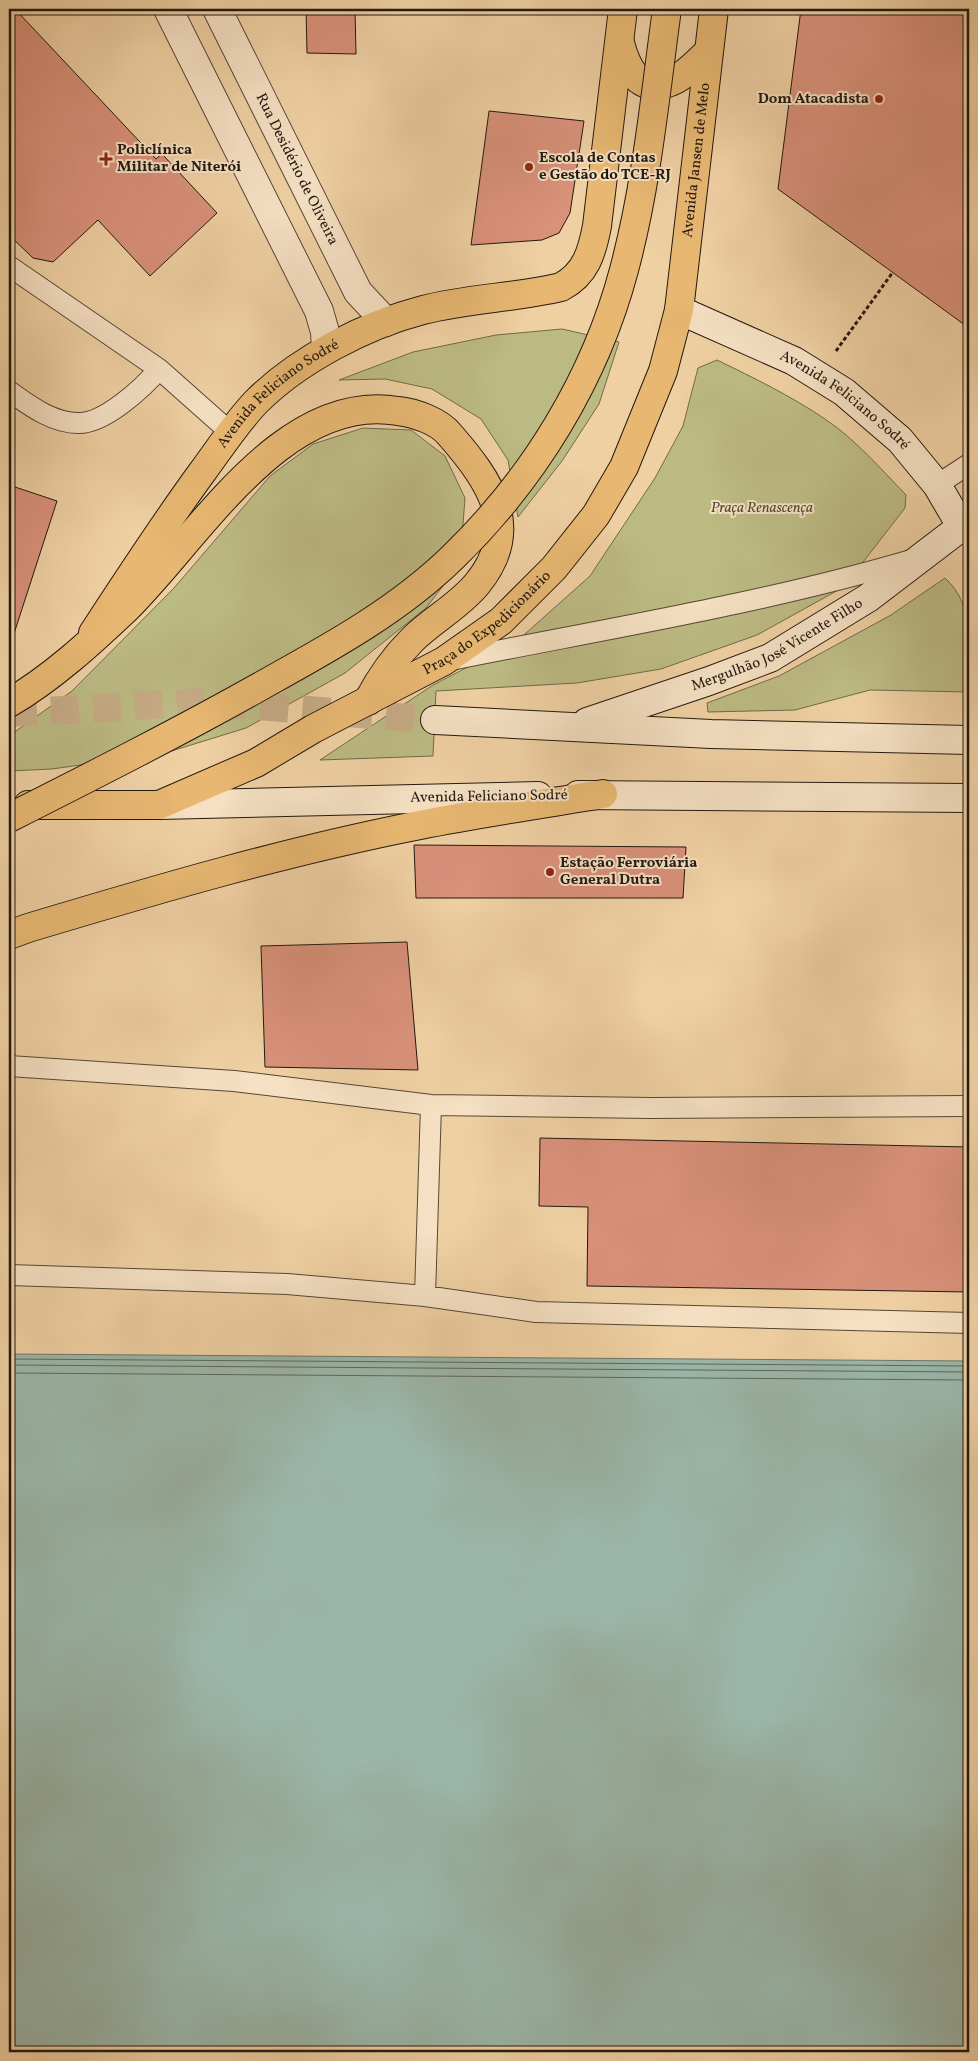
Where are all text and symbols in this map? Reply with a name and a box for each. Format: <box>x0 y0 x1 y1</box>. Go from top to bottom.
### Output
street label: Avenida Jansen de Melo <box>677 82 716 239</box>
place label: Dom Atacadista <box>758 89 869 110</box>
street label: Rua Desidério de Oliveira <box>250 90 344 249</box>
marker: Dom Atacadista <box>873 93 885 105</box>
place label: Policlínica Militar de Niterói <box>117 140 241 178</box>
place label: Escola de Contas e Gestão do TCE-RJ <box>539 148 671 186</box>
marker: Policlínica Militar de Niterói <box>99 152 113 166</box>
marker: Escola de Contas e Gestão do TCE-RJ <box>523 161 535 173</box>
street label: Avenida Feliciano Sodré <box>212 334 343 453</box>
street label: Avenida Feliciano Sodré <box>776 345 915 455</box>
park label: Praça Renascença <box>711 498 813 519</box>
street label: Praça do Expedicionário <box>419 566 556 681</box>
street label: Mergulhão José Vicente Filho <box>689 593 867 697</box>
street label: Avenida Feliciano Sodré <box>410 785 568 809</box>
place label: Estação Ferroviária General Dutra <box>560 853 698 891</box>
marker: Estação Ferroviária General Dutra <box>544 866 556 878</box>

